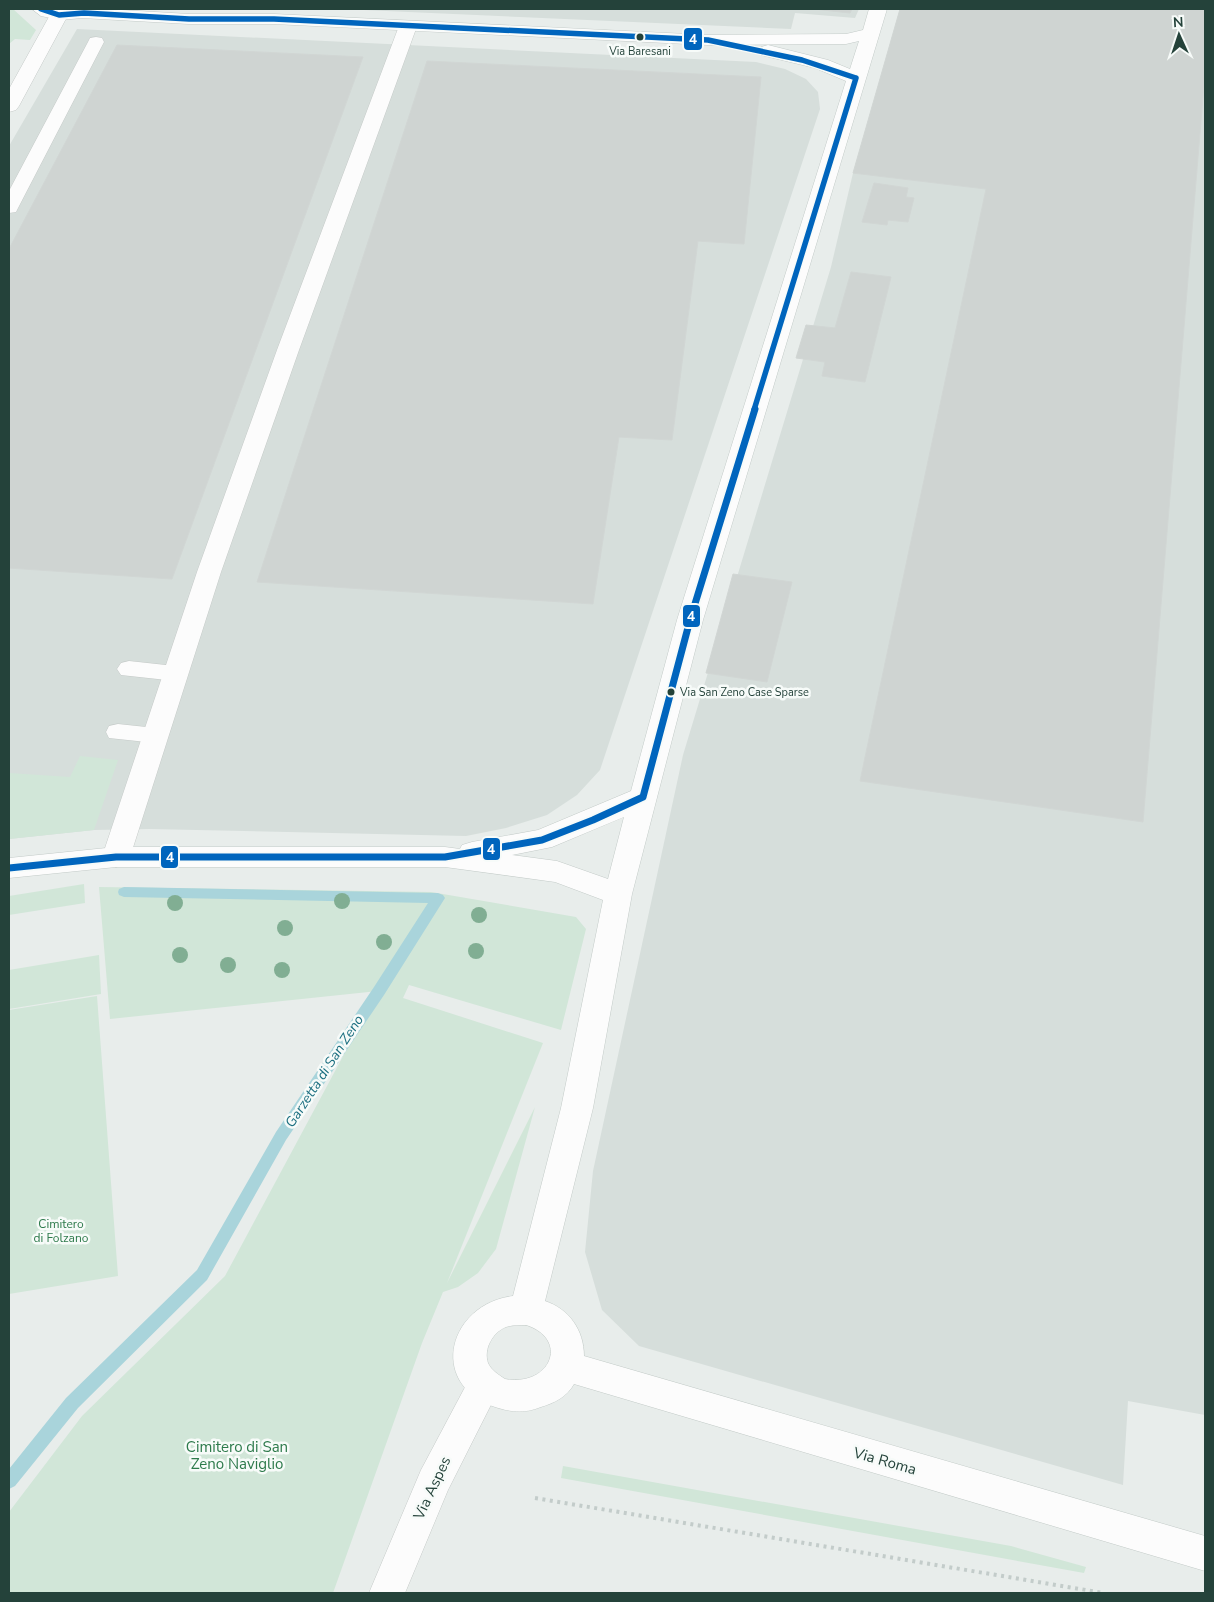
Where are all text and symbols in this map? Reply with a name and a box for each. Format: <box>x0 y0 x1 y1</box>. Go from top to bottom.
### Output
north arrow <box>1154 10 1204 60</box>
text: N <box>1173 13 1184 32</box>
line badge: 4 <box>683 27 703 51</box>
text: 4 <box>689 30 698 49</box>
marker: Via Baresani <box>635 32 645 42</box>
place label: Via Baresani <box>608 44 671 59</box>
line badge: 4 <box>682 604 701 628</box>
text: 4 <box>687 607 696 626</box>
place label: Via San Zeno Case Sparse <box>679 685 809 700</box>
marker: Via San Zeno Case Sparse <box>666 687 676 697</box>
line badge: 4 <box>482 837 501 861</box>
text: 4 <box>487 840 496 859</box>
line badge: 4 <box>160 845 179 869</box>
text: 4 <box>166 848 175 867</box>
water label: Garzetta di San Zeno <box>281 1011 368 1131</box>
park label: Cimitero di Folzano <box>34 1216 89 1246</box>
park label: Cimitero di San Zeno Naviglio <box>186 1437 288 1474</box>
street label: Via Roma <box>850 1442 919 1480</box>
street label: Via Aspes <box>408 1453 455 1524</box>

